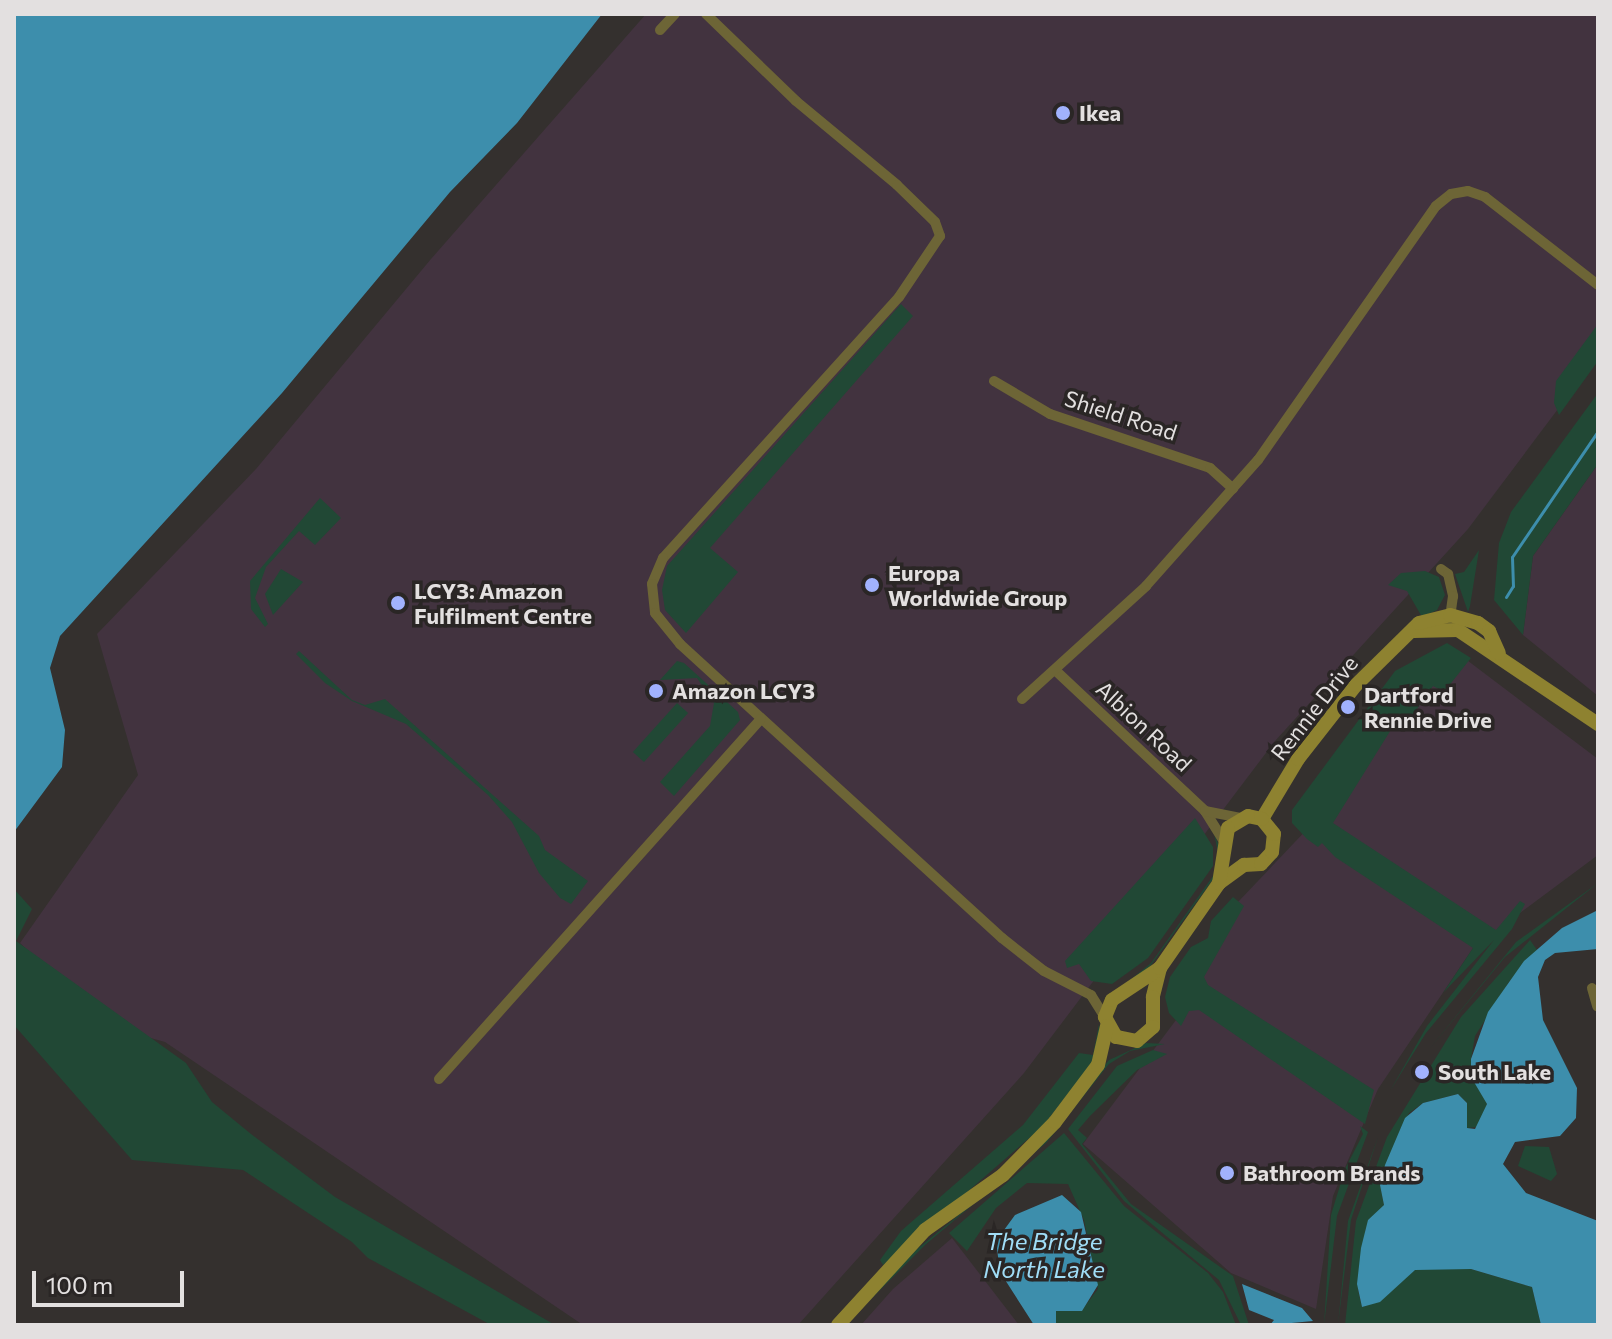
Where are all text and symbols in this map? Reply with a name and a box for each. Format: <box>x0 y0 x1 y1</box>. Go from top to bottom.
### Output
place label: Ikea <box>1079 100 1121 126</box>
marker: Ikea <box>1054 104 1072 122</box>
street label: Shield Road <box>1061 384 1181 446</box>
place label: Europa Worldwide Group <box>888 559 1067 610</box>
marker: Europa Worldwide Group <box>863 576 881 594</box>
place label: LCY3: Amazon Fulfilment Centre <box>414 577 592 628</box>
marker: LCY3: Amazon Fulfilment Centre <box>389 594 407 612</box>
street label: Rennie Drive <box>1265 650 1363 766</box>
street label: Albion Road <box>1091 675 1197 777</box>
place label: Amazon LCY3 <box>672 678 815 704</box>
place label: Dartford Rennie Drive <box>1364 681 1492 732</box>
marker: Amazon LCY3 <box>647 682 665 700</box>
marker: Dartford Rennie Drive <box>1339 698 1357 716</box>
place label: South Lake <box>1438 1059 1551 1085</box>
marker: South Lake <box>1413 1063 1431 1081</box>
place label: Bathroom Brands <box>1243 1160 1421 1186</box>
marker: Bathroom Brands <box>1218 1164 1236 1182</box>
water label: The Bridge North Lake <box>983 1227 1105 1283</box>
scale bar <box>36 1255 188 1305</box>
text: 100 m <box>46 1270 113 1299</box>

